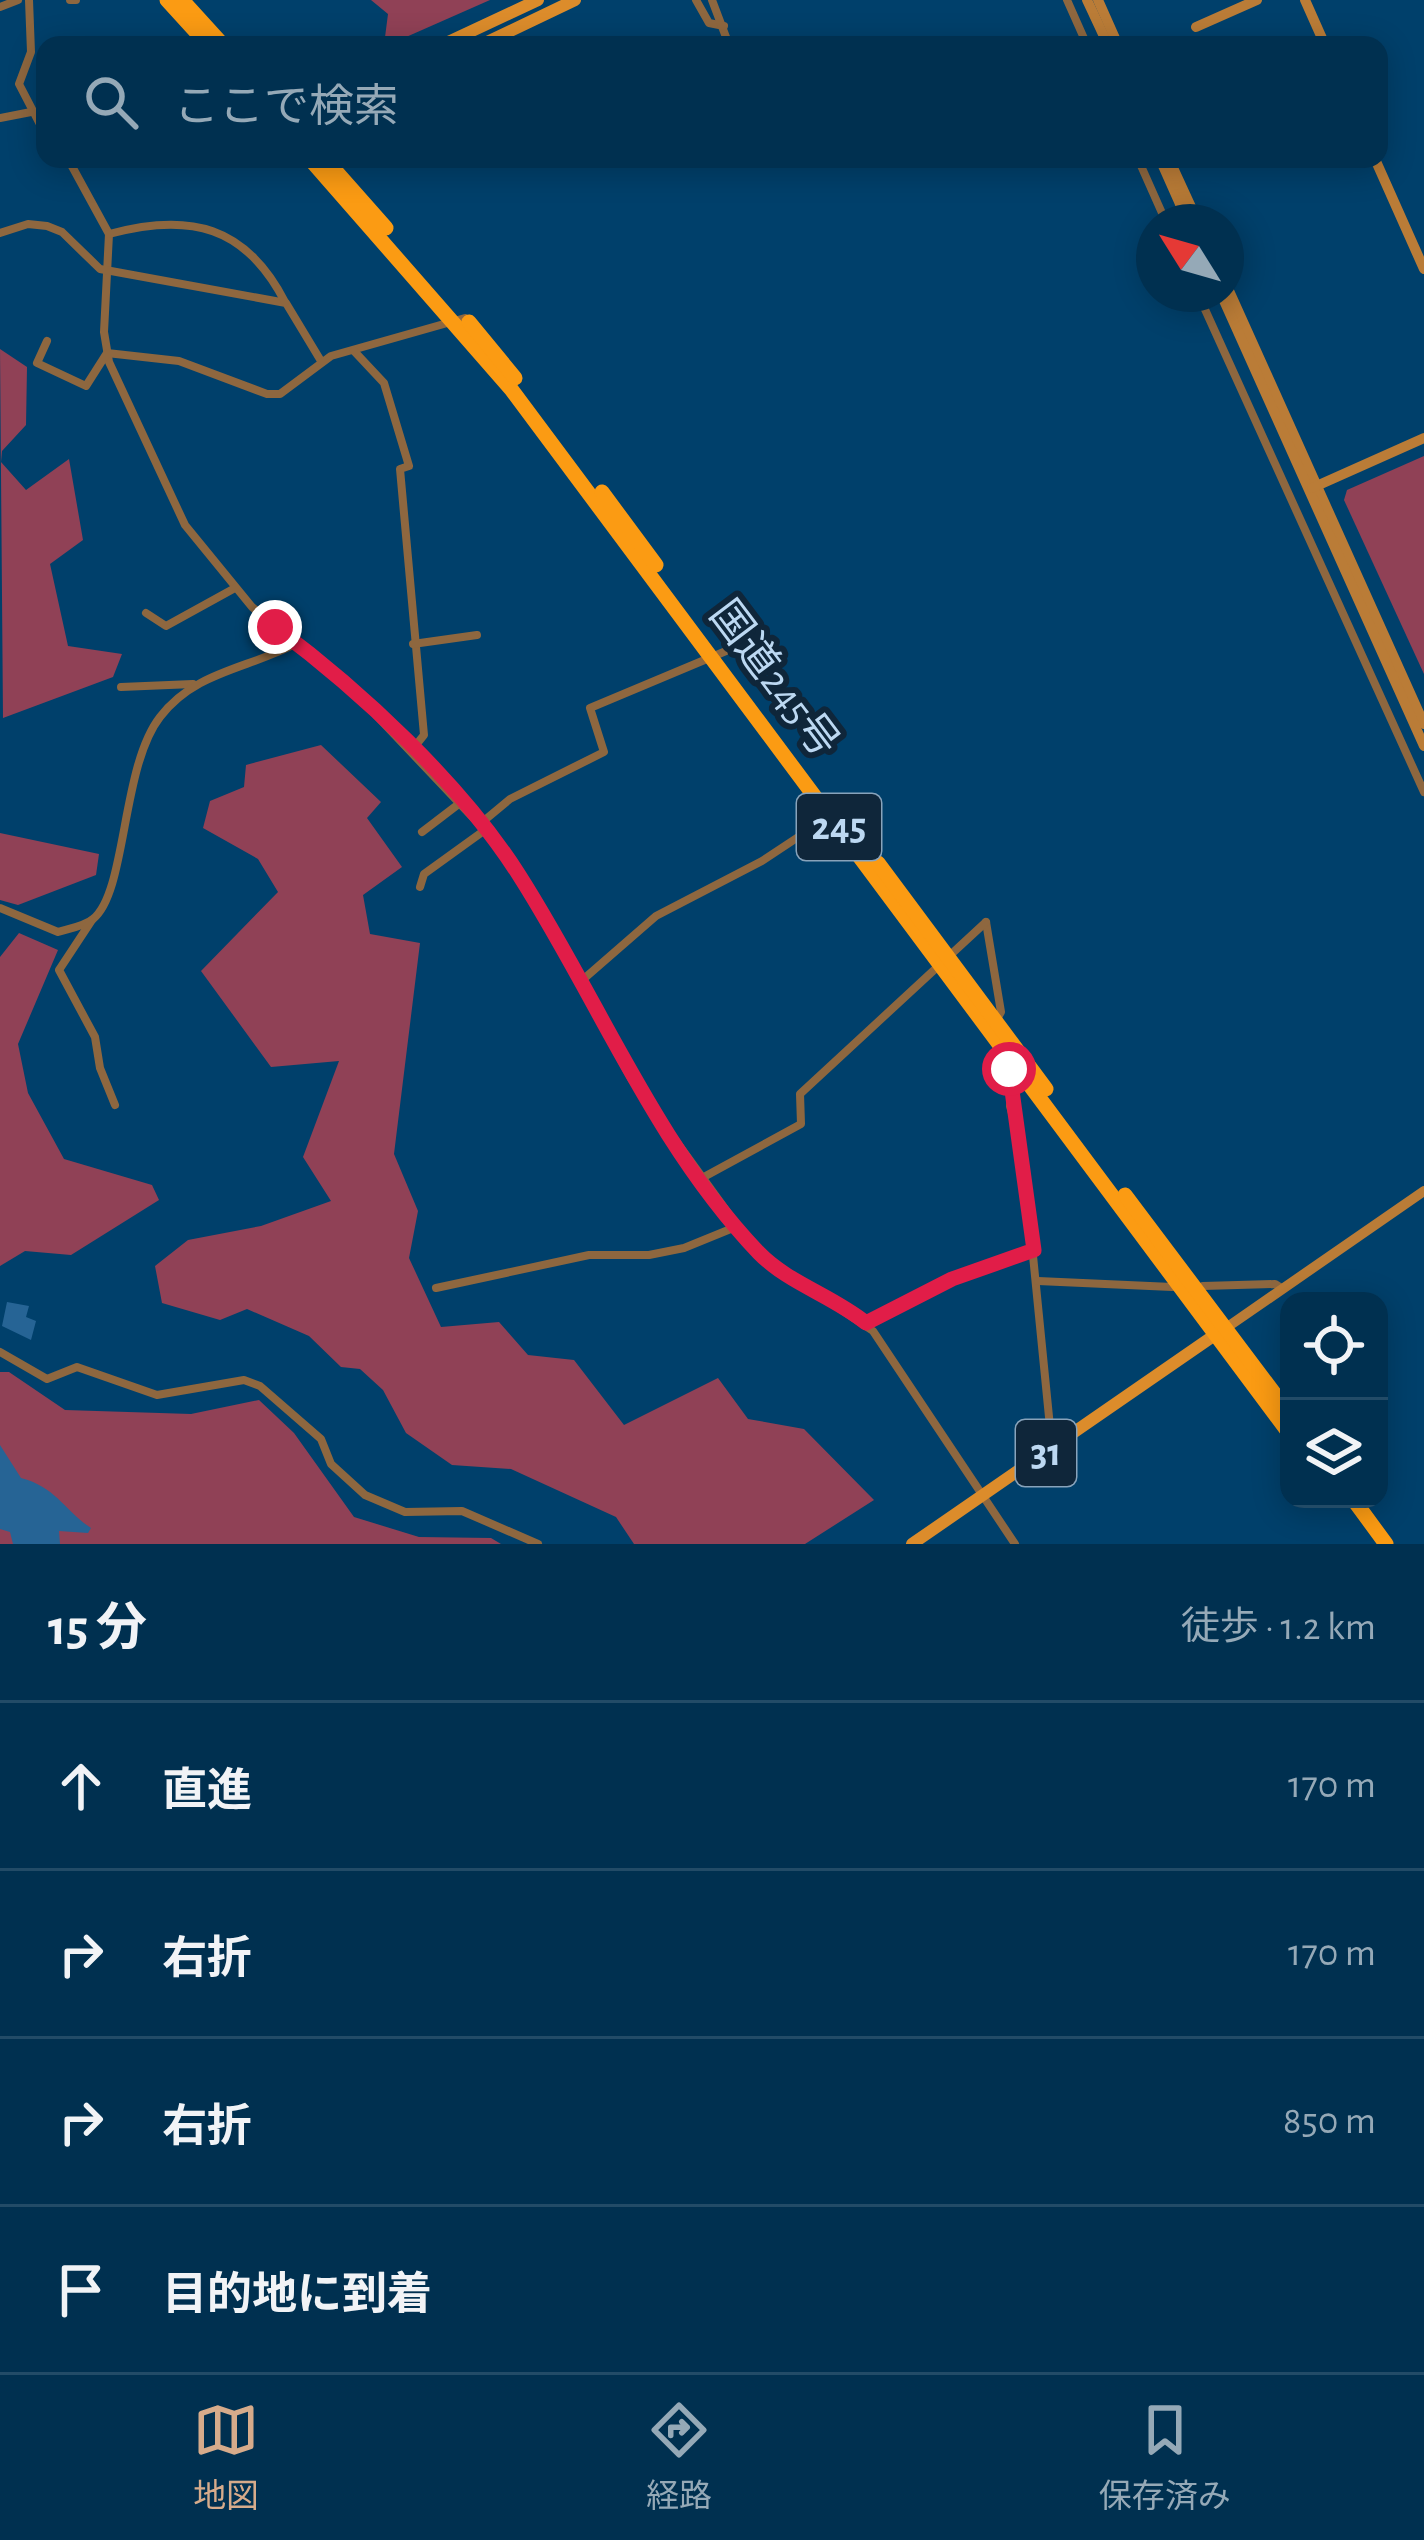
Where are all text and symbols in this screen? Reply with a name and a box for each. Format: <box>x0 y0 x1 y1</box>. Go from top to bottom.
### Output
search box <box>36 36 1388 168</box>
icon: search <box>78 69 144 135</box>
text: ここで検索 <box>174 85 399 130</box>
north arrow <box>1136 204 1244 312</box>
street label: 国道245号 <box>702 592 847 765</box>
route end <box>248 600 302 654</box>
road number: 245 <box>797 794 881 860</box>
route start <box>982 1042 1036 1096</box>
map controls <box>1280 1292 1388 1508</box>
button: locate <box>1280 1292 1388 1400</box>
button: layers <box>1280 1400 1388 1508</box>
road number: 31 <box>1016 1420 1076 1486</box>
text: 15 分 <box>48 1603 147 1654</box>
text: 徒歩 · 1.2 km <box>1181 1608 1376 1647</box>
icon: ahead <box>48 1753 114 1819</box>
text: 170 m <box>1288 1766 1376 1805</box>
text: 直進 <box>162 1769 252 1814</box>
icon: right <box>48 1921 114 1987</box>
text: 170 m <box>1288 1934 1376 1973</box>
text: 右折 <box>162 1937 252 1982</box>
icon: right <box>48 2089 114 2155</box>
text: 850 m <box>1283 2102 1376 2141</box>
text: 右折 <box>162 2105 252 2150</box>
icon: arrive <box>48 2257 114 2323</box>
text: 目的地に到着 <box>162 2273 432 2318</box>
tab: 地図 <box>193 2397 259 2518</box>
tab: 経路 <box>646 2397 712 2518</box>
tab: 保存済み <box>1099 2397 1231 2518</box>

